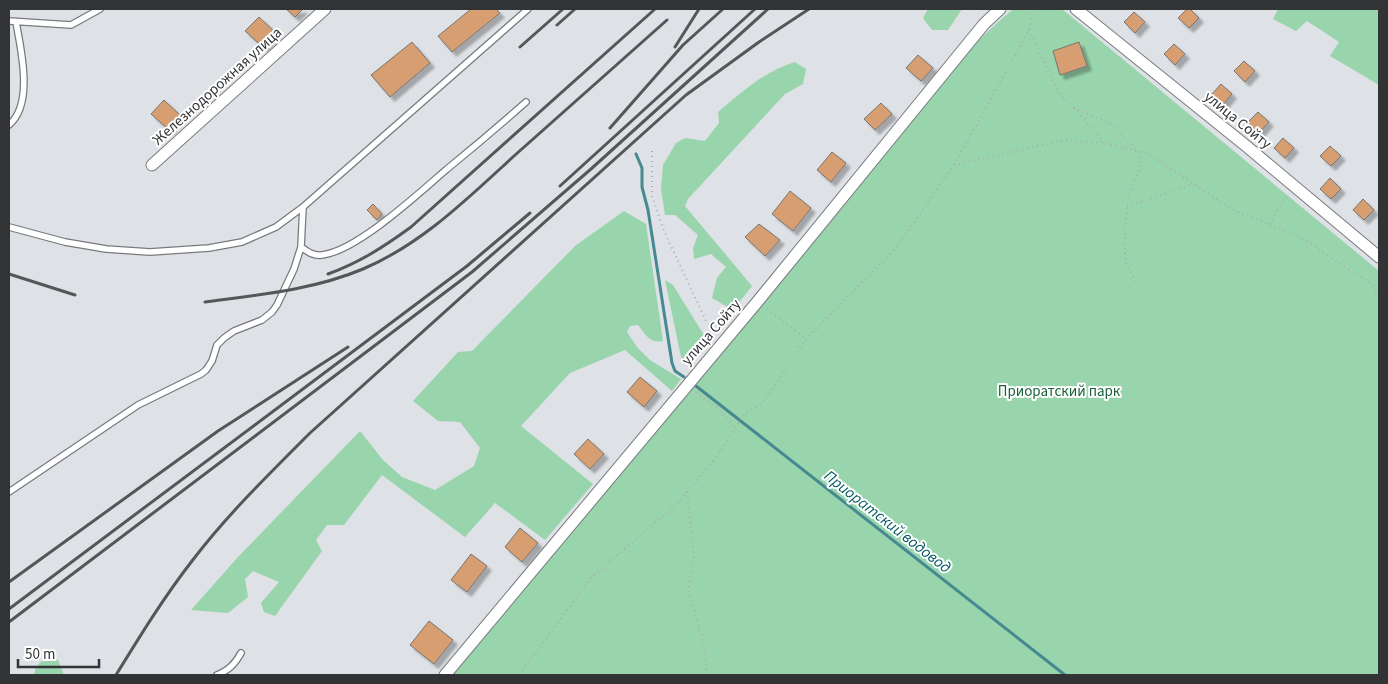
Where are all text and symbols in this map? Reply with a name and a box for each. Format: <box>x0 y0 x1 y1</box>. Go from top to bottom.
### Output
street label: Железнодорожная улица <box>148 23 287 150</box>
street label: улица Сойту <box>1199 87 1276 154</box>
street label: улица Сойту <box>677 295 746 370</box>
park label: Приоратский парк <box>998 381 1121 402</box>
water label: Приоратский водовод <box>819 465 956 578</box>
scale bar <box>18 636 99 668</box>
text: 50 m <box>25 644 55 665</box>

